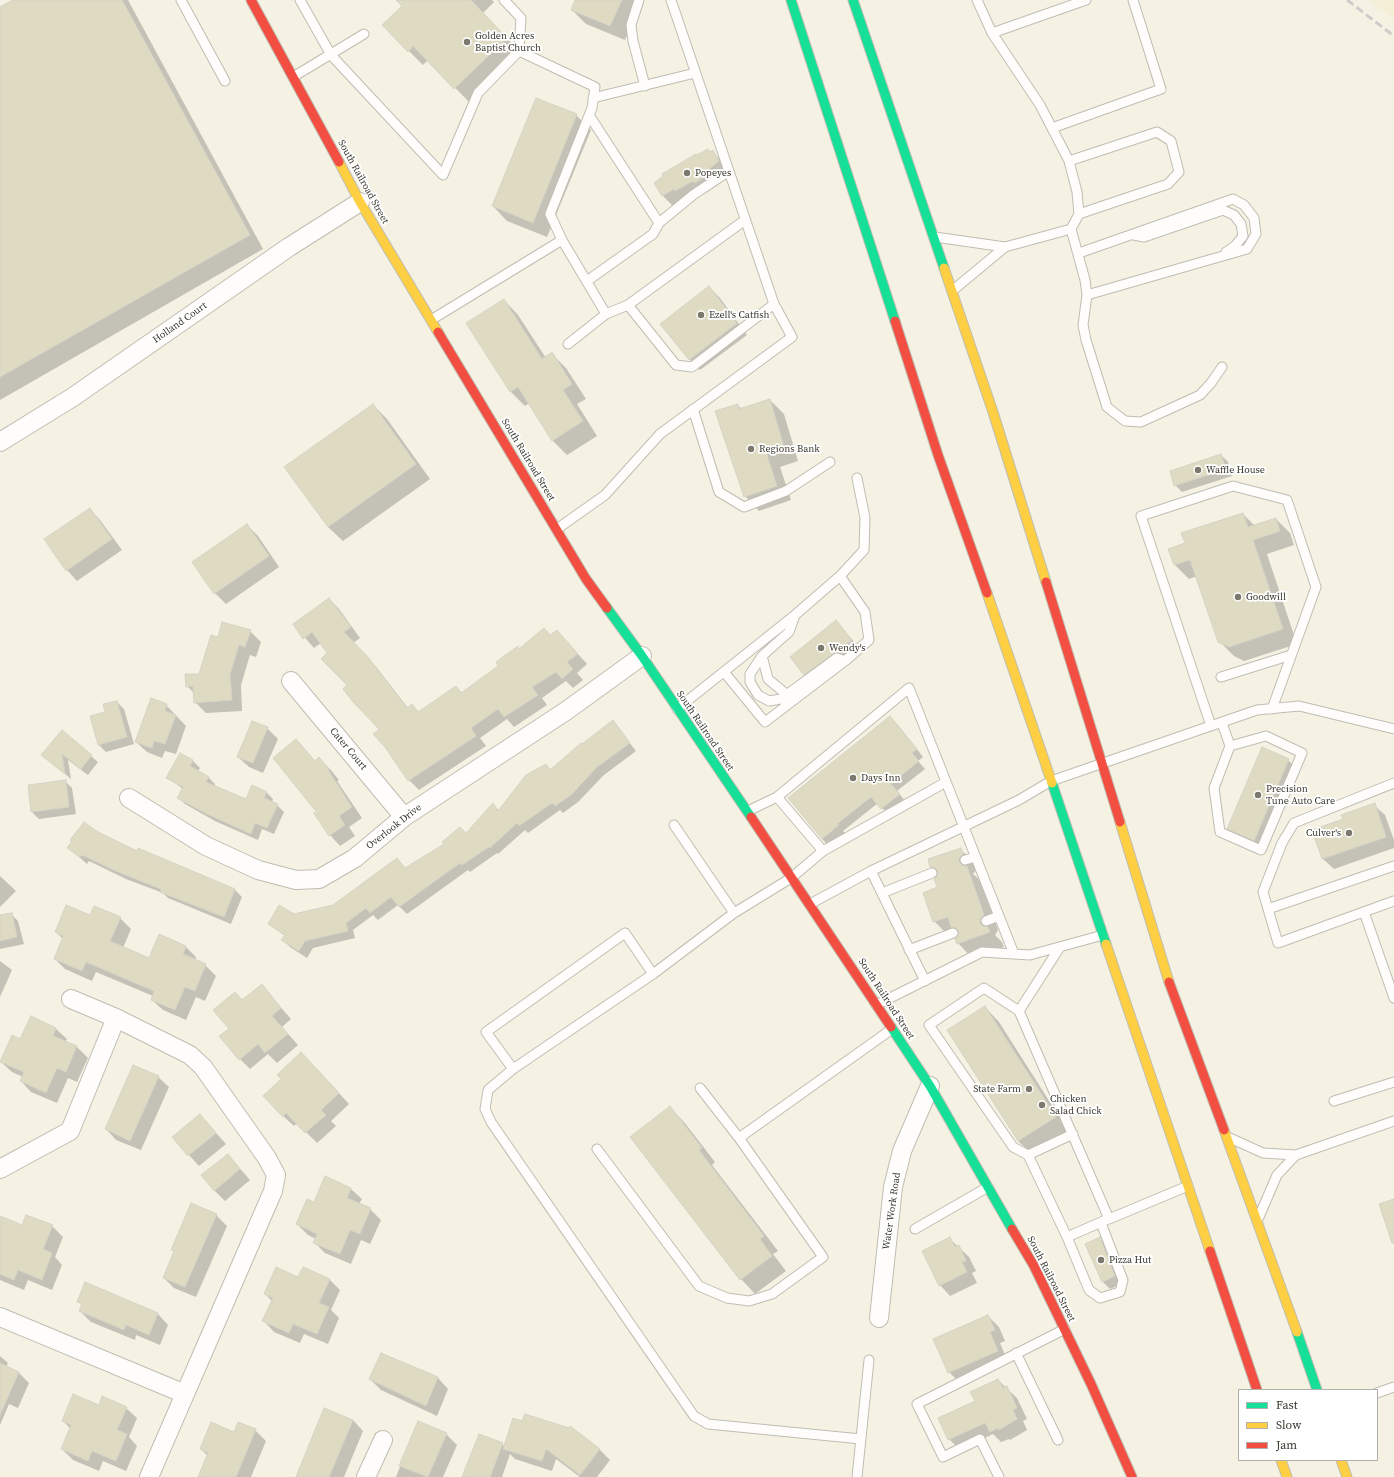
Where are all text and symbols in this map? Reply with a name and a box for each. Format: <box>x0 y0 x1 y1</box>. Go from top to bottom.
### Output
place label: Golden Acres Baptist Church <box>475 30 541 54</box>
marker: Golden Acres Baptist Church <box>462 37 472 47</box>
street label: South Railroad Street <box>335 138 391 226</box>
place label: Popeyes <box>695 167 731 179</box>
marker: Popeyes <box>682 168 692 178</box>
street label: Holland Court <box>151 300 209 346</box>
place label: Ezell's Catfish <box>709 309 770 321</box>
marker: Ezell's Catfish <box>696 310 706 320</box>
street label: South Railroad Street <box>499 417 557 503</box>
place label: Regions Bank <box>759 443 820 455</box>
marker: Regions Bank <box>746 444 756 454</box>
place label: Waffle House <box>1206 464 1265 476</box>
marker: Waffle House <box>1193 465 1203 475</box>
place label: Goodwill <box>1246 591 1286 603</box>
marker: Goodwill <box>1233 592 1243 602</box>
place label: Wendy's <box>829 642 866 654</box>
marker: Wendy's <box>816 643 826 653</box>
street label: South Railroad Street <box>674 689 736 773</box>
street label: Cater Court <box>327 725 369 773</box>
place label: Days Inn <box>861 772 901 784</box>
marker: Days Inn <box>848 773 858 783</box>
place label: Precision Tune Auto Care <box>1266 783 1335 806</box>
marker: Precision Tune Auto Care <box>1253 790 1263 800</box>
street label: Overlook Drive <box>364 802 424 852</box>
place label: Culver's <box>1306 827 1341 839</box>
marker: Culver's <box>1344 828 1354 838</box>
street label: South Railroad Street <box>855 956 917 1042</box>
place label: State Farm <box>973 1083 1021 1095</box>
marker: State Farm <box>1024 1084 1034 1094</box>
place label: Chicken Salad Chick <box>1050 1093 1102 1116</box>
marker: Chicken Salad Chick <box>1037 1100 1047 1110</box>
street label: Water Work Road <box>881 1172 903 1250</box>
street label: South Railroad Street <box>1024 1234 1078 1324</box>
place label: Pizza Hut <box>1109 1254 1151 1266</box>
marker: Pizza Hut <box>1096 1255 1106 1265</box>
legend <box>1238 1389 1378 1461</box>
text: Fast <box>1276 1397 1298 1413</box>
text: Slow <box>1276 1417 1301 1433</box>
text: Jam <box>1276 1437 1297 1453</box>

